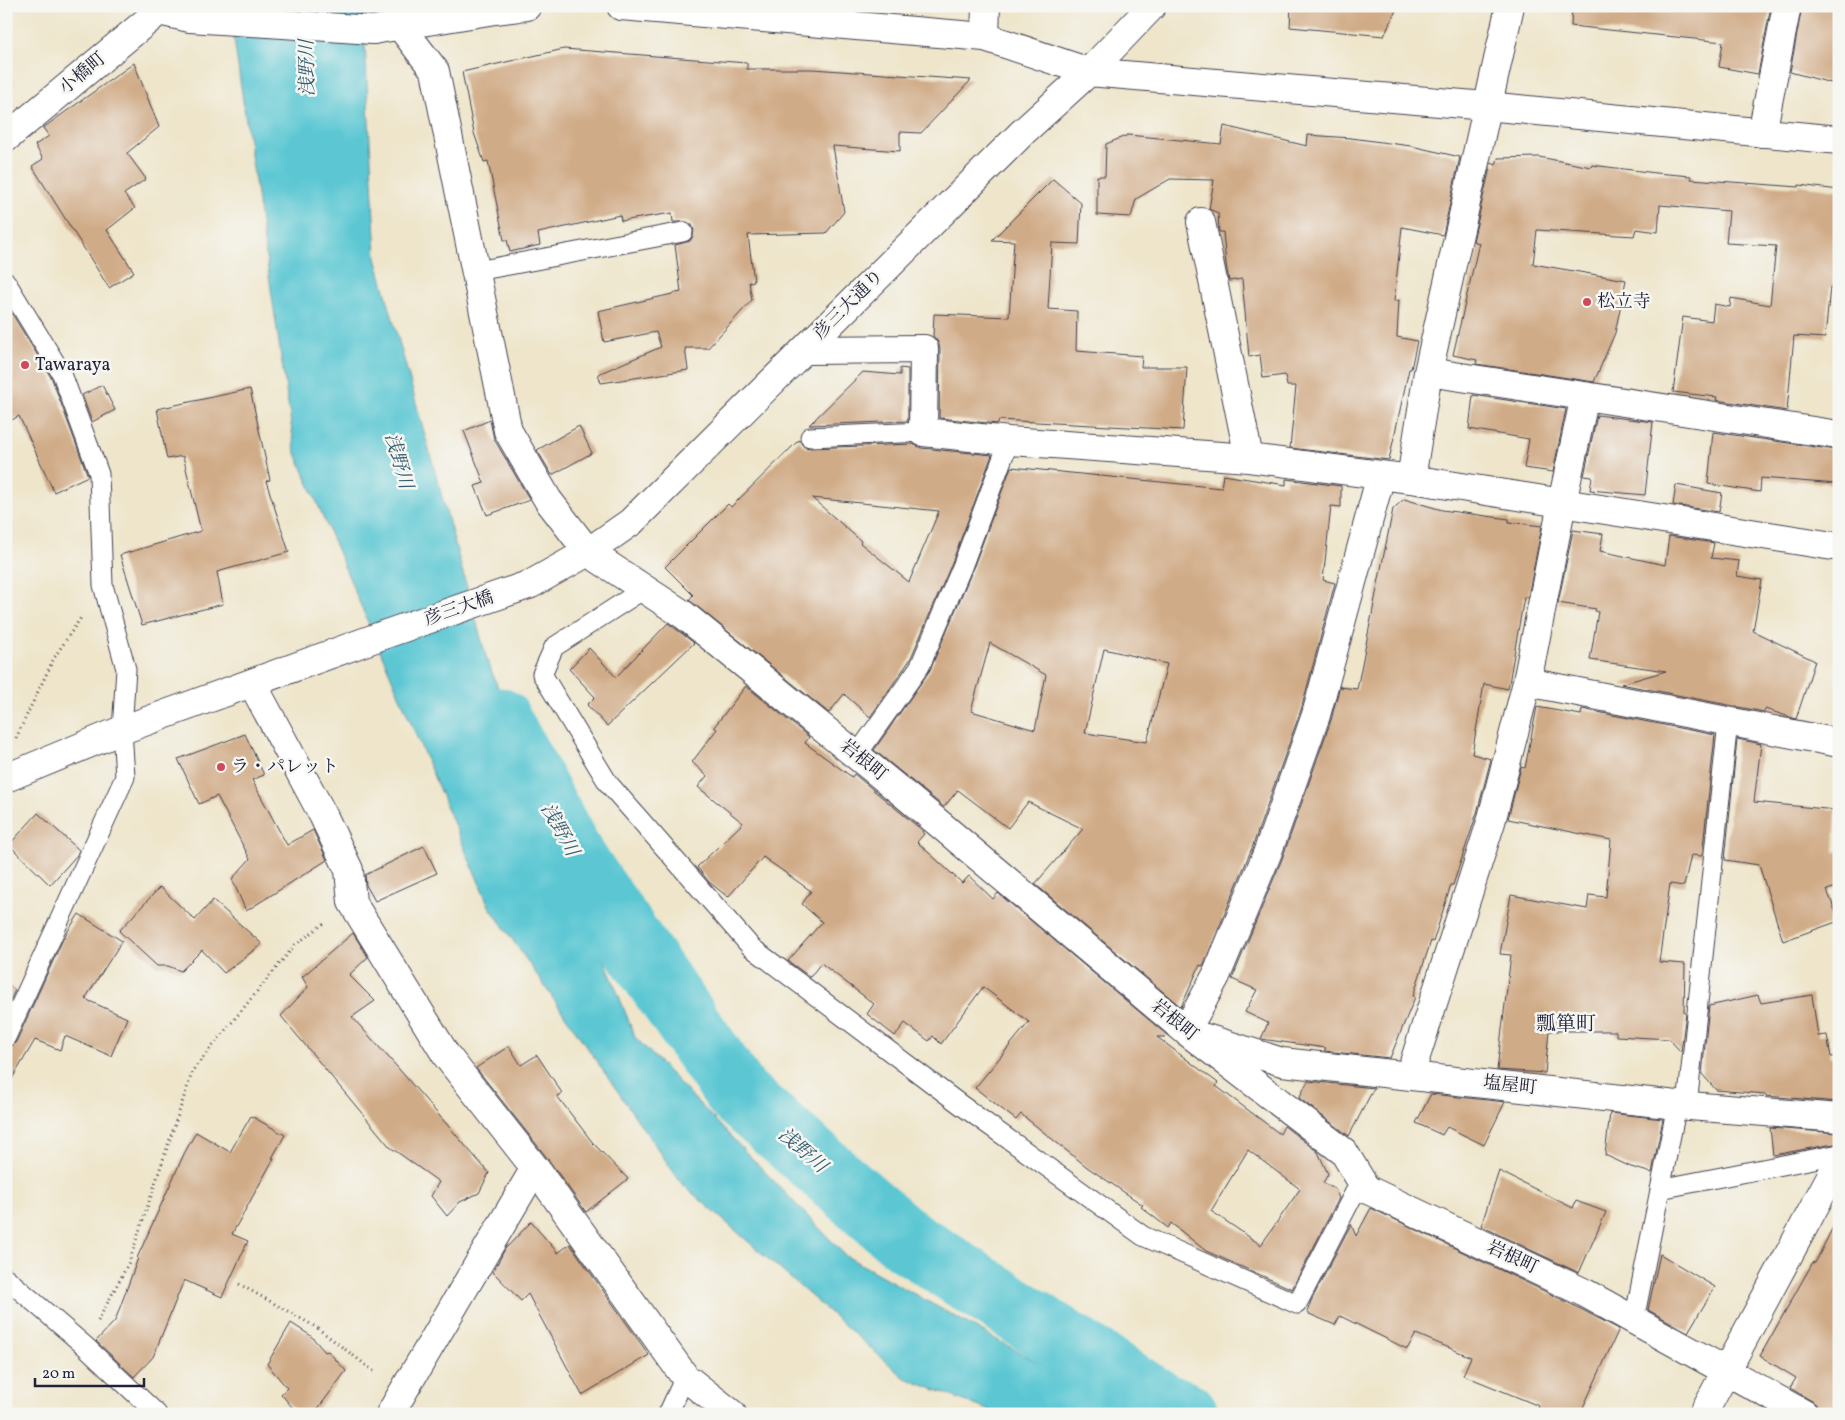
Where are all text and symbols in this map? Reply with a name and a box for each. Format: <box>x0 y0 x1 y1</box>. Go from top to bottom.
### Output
water label: 浅野川 <box>294 37 321 97</box>
street label: 小橋町 <box>54 47 112 101</box>
street label: 彦三大通り <box>808 264 890 346</box>
place label: 松立寺 <box>1597 290 1651 315</box>
marker: 松立寺 <box>1581 296 1593 308</box>
place label: Tawaraya <box>35 353 110 378</box>
marker: Tawaraya <box>19 359 31 371</box>
water label: 浅野川 <box>378 430 419 494</box>
street label: 彦三大橋 <box>421 585 497 633</box>
street label: 岩根町 <box>834 734 892 788</box>
place label: ラ・パレット <box>231 755 339 780</box>
marker: ラ・パレット <box>215 761 227 773</box>
water label: 浅野川 <box>534 799 585 863</box>
street label: 岩根町 <box>1145 994 1203 1048</box>
district label: 瓢箪町 <box>1536 1011 1596 1039</box>
street label: 塩屋町 <box>1482 1071 1538 1101</box>
water label: 浅野川 <box>772 1122 834 1181</box>
street label: 岩根町 <box>1482 1235 1542 1281</box>
scale bar <box>35 1355 144 1387</box>
text: 20 m <box>42 1364 75 1385</box>

